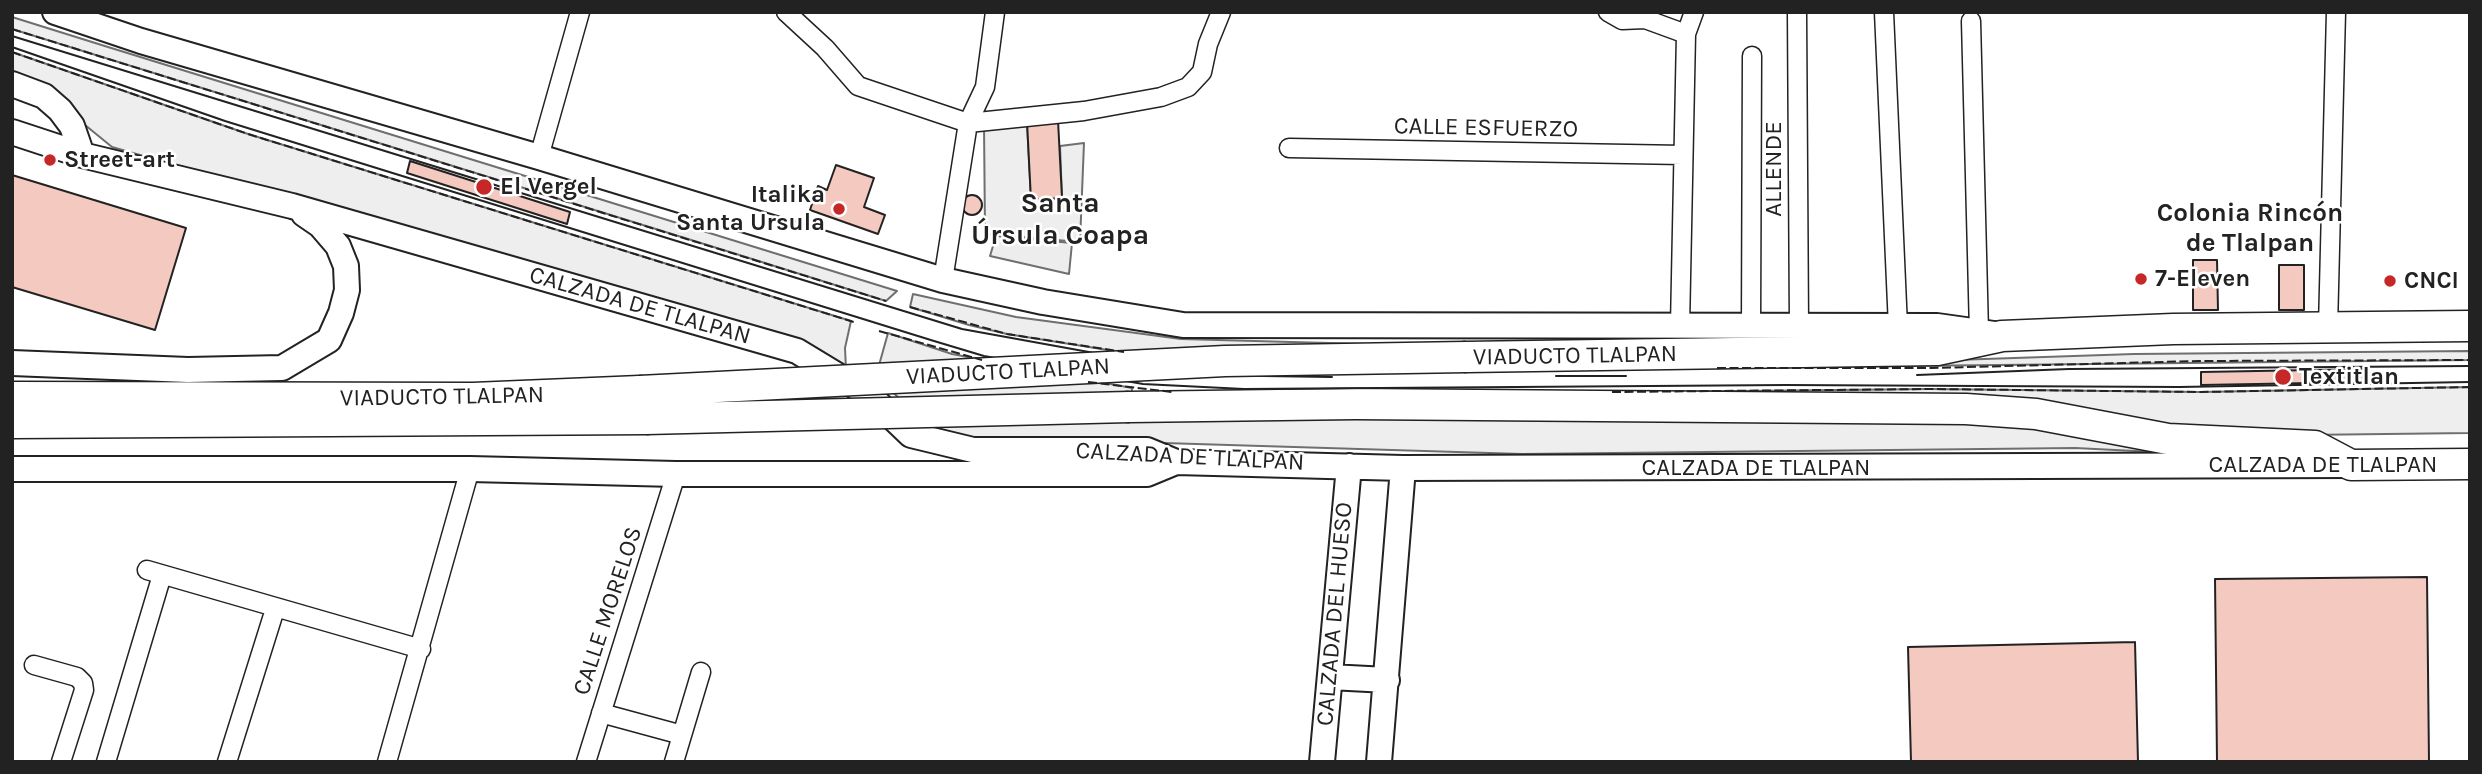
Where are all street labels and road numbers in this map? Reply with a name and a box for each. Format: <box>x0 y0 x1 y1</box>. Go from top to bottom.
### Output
street label: CALLE ESFUERZO <box>1394 112 1578 144</box>
street label: ALLENDE <box>1760 121 1788 217</box>
street label: CALZADA DE TLALPAN <box>526 261 754 351</box>
street label: VIADUCTO TLALPAN <box>1473 340 1677 372</box>
street label: VIADUCTO TLALPAN <box>905 352 1111 392</box>
street label: VIADUCTO TLALPAN <box>340 381 544 413</box>
street label: CALZADA DE TLALPAN <box>1075 437 1305 477</box>
street label: CALZADA DE TLALPAN <box>2209 451 2437 479</box>
street label: CALZADA DE TLALPAN <box>1642 454 1870 482</box>
street label: CALZADA DEL HUESO <box>1311 501 1359 727</box>
street label: CALLE MORELOS <box>567 523 649 699</box>

